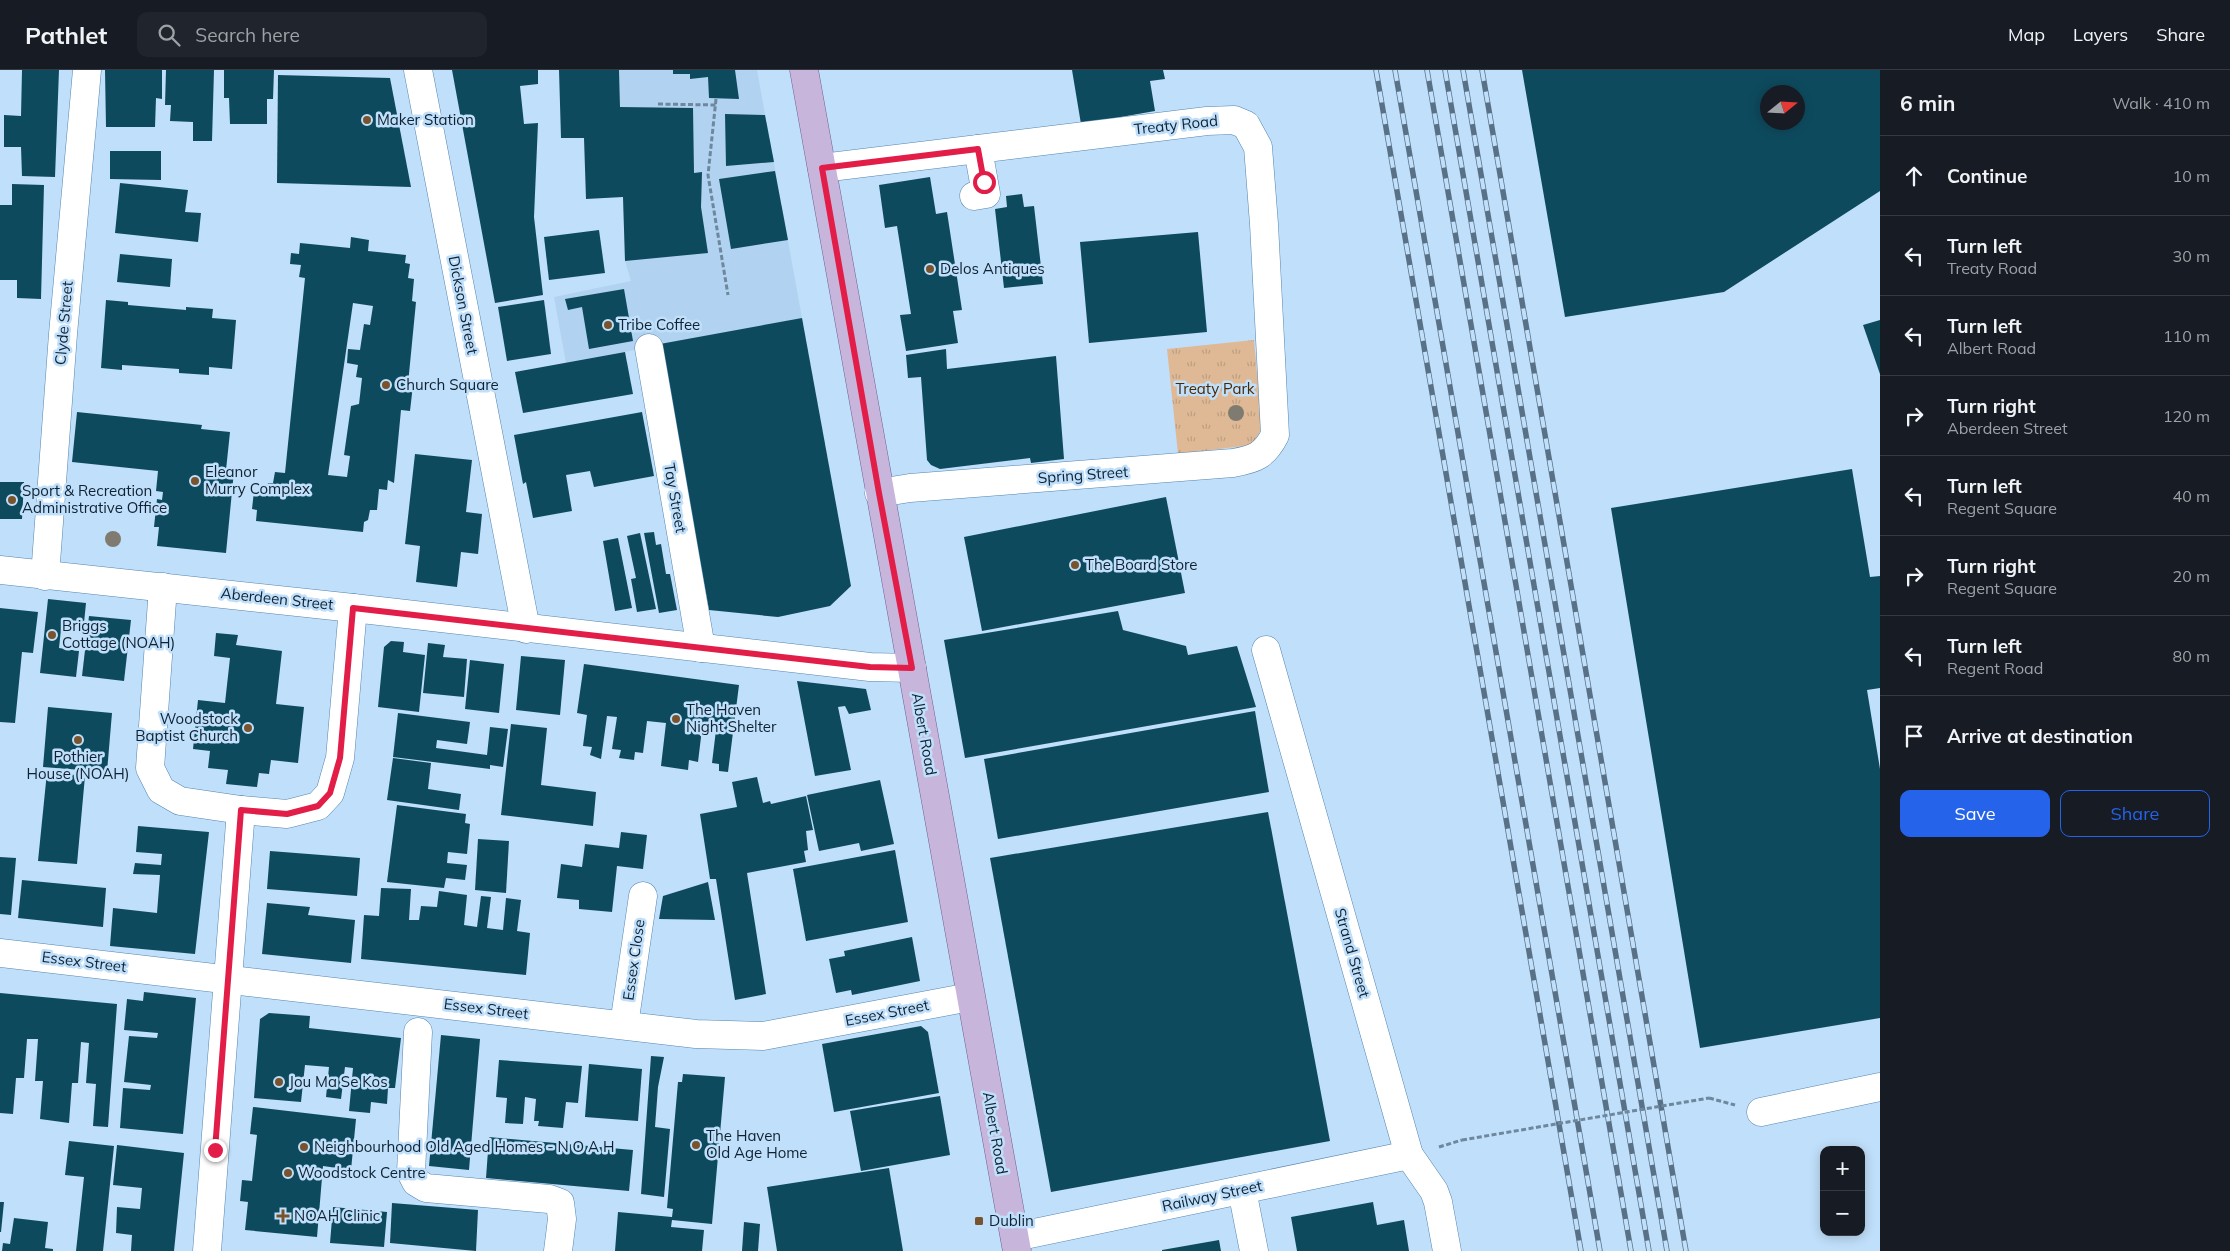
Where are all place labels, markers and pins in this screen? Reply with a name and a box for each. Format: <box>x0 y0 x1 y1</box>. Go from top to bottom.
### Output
place label: Maker Station <box>377 110 474 129</box>
marker: Maker Station <box>361 114 373 126</box>
place label: Delos Antiques <box>940 259 1045 278</box>
marker: Delos Antiques <box>924 263 936 275</box>
place label: Tribe Coffee <box>618 315 700 334</box>
marker: Tribe Coffee <box>602 319 614 331</box>
place label: Church Square <box>396 375 499 394</box>
marker: Church Square <box>380 379 392 391</box>
place label: Eleanor Murry Complex <box>205 462 310 498</box>
marker: Eleanor Murry Complex <box>189 475 201 487</box>
place label: Sport & Recreation Administrative Office <box>22 481 167 517</box>
marker: Sport & Recreation Administrative Office <box>6 494 18 506</box>
place label: The Board Store <box>1085 555 1198 574</box>
marker: The Board Store <box>1069 559 1081 571</box>
place label: Briggs Cottage (NOAH) <box>62 616 175 652</box>
marker: Briggs Cottage (NOAH) <box>46 629 58 641</box>
place label: The Haven Night Shelter <box>686 700 777 736</box>
place label: Woodstock Baptist Church <box>135 709 238 745</box>
marker: The Haven Night Shelter <box>670 713 682 725</box>
marker: Woodstock Baptist Church <box>242 722 254 734</box>
marker: Pothier House (NOAH) <box>72 734 84 746</box>
place label: Pothier House (NOAH) <box>27 747 129 783</box>
place label: Jou Ma Se Kos <box>289 1072 388 1091</box>
marker: Jou Ma Se Kos <box>273 1076 285 1088</box>
place label: The Haven Old Age Home <box>706 1126 808 1162</box>
place label: Neighbourhood Old Aged Homes - N O A H <box>314 1137 615 1156</box>
marker: The Haven Old Age Home <box>690 1139 702 1151</box>
marker: Neighbourhood Old Aged Homes - N O A H <box>298 1141 310 1153</box>
place label: Woodstock Centre <box>298 1163 426 1182</box>
marker: Woodstock Centre <box>282 1167 294 1179</box>
place label: NOAH Clinic <box>294 1206 380 1225</box>
marker: NOAH Clinic <box>276 1209 290 1223</box>
place label: Dublin <box>989 1211 1034 1230</box>
marker: Dublin <box>973 1215 985 1227</box>

